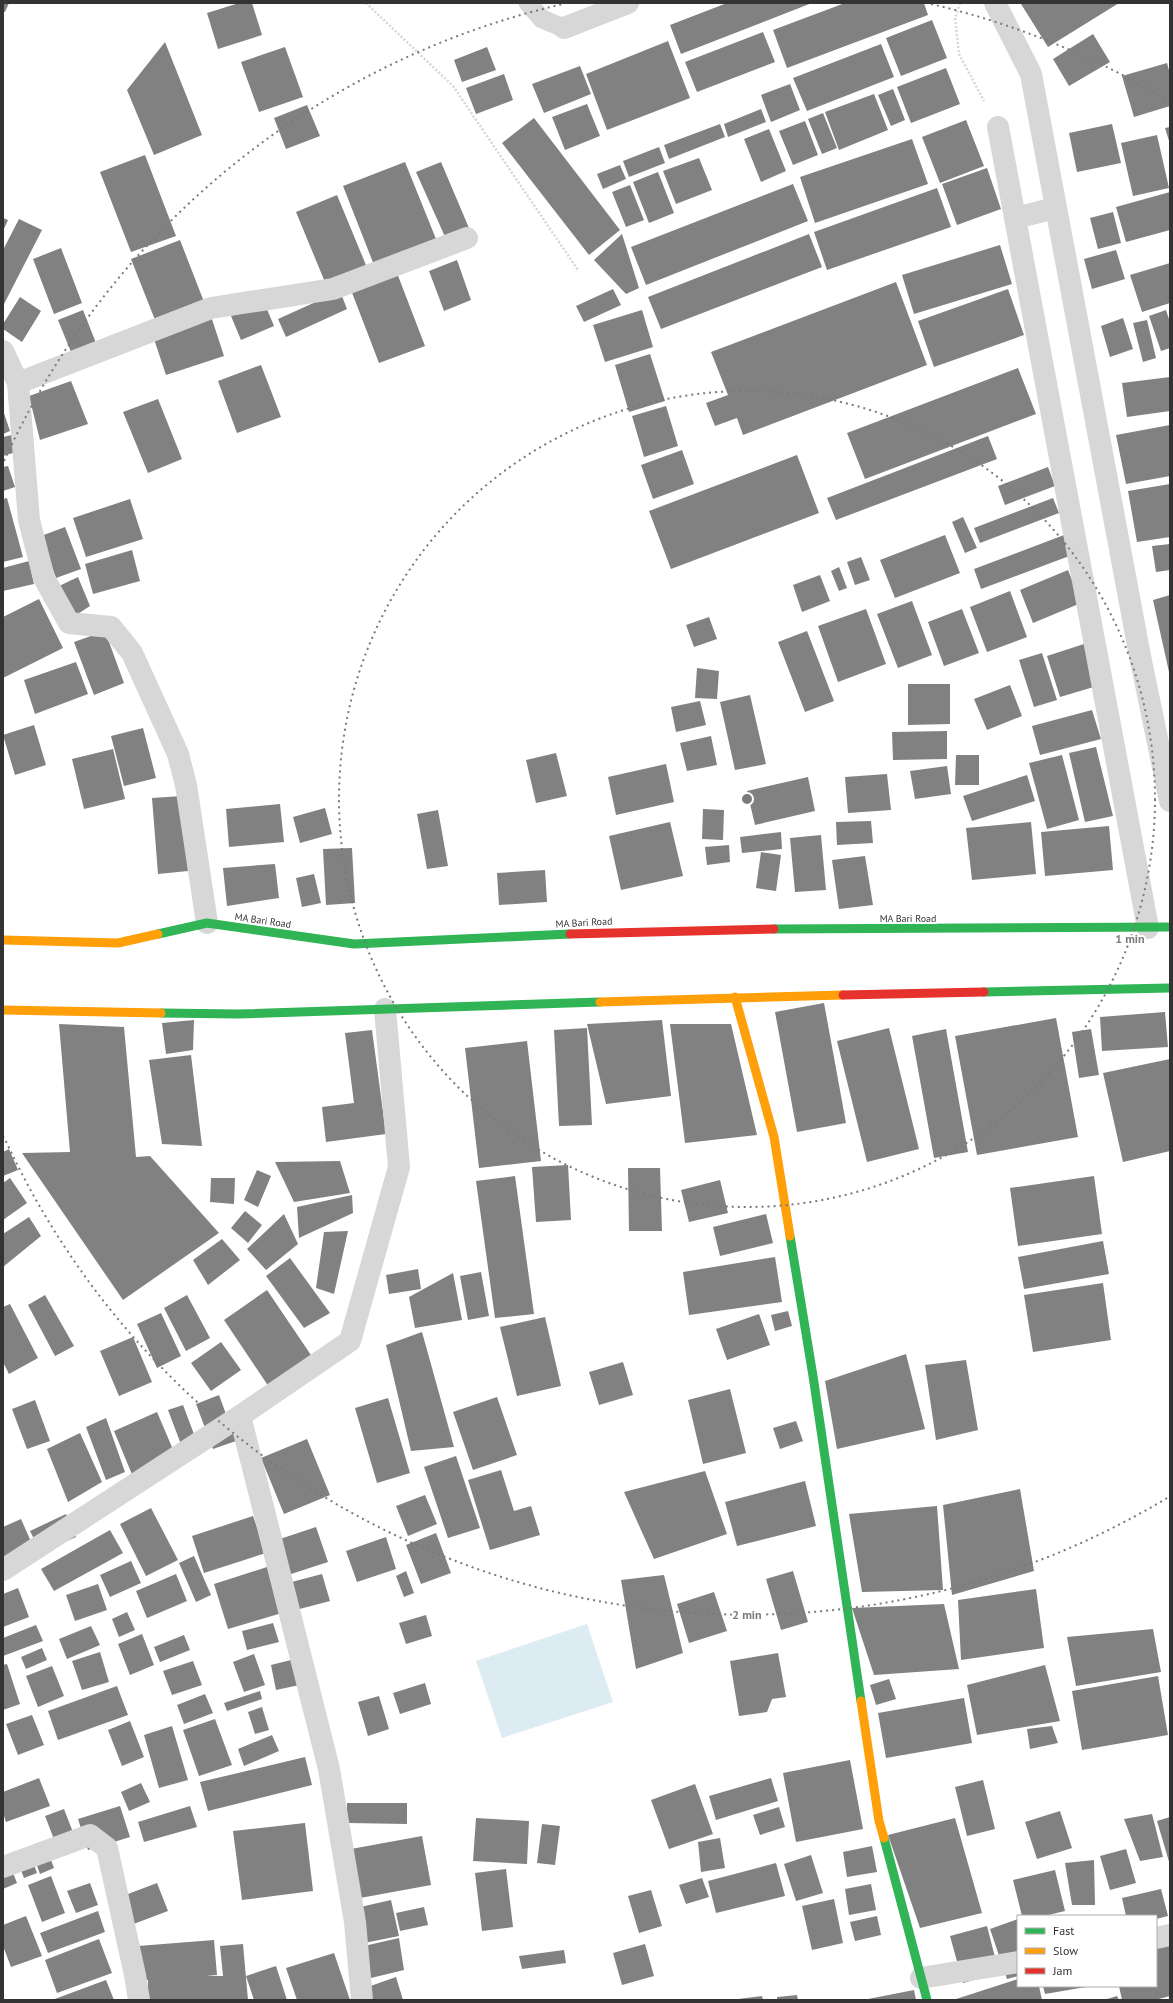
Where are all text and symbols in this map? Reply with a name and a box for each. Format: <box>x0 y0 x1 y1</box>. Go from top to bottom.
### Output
centre of rings <box>740 792 754 806</box>
street label: MA Bari Road <box>234 910 292 931</box>
street label: MA Bari Road <box>880 912 936 925</box>
street label: MA Bari Road <box>555 915 613 930</box>
text: 1 min <box>1115 931 1145 946</box>
text: 2 min <box>732 1607 762 1622</box>
legend <box>1017 1915 1157 1987</box>
text: Fast <box>1053 1923 1074 1938</box>
text: Slow <box>1053 1943 1078 1958</box>
text: Jam <box>1052 1963 1072 1978</box>

